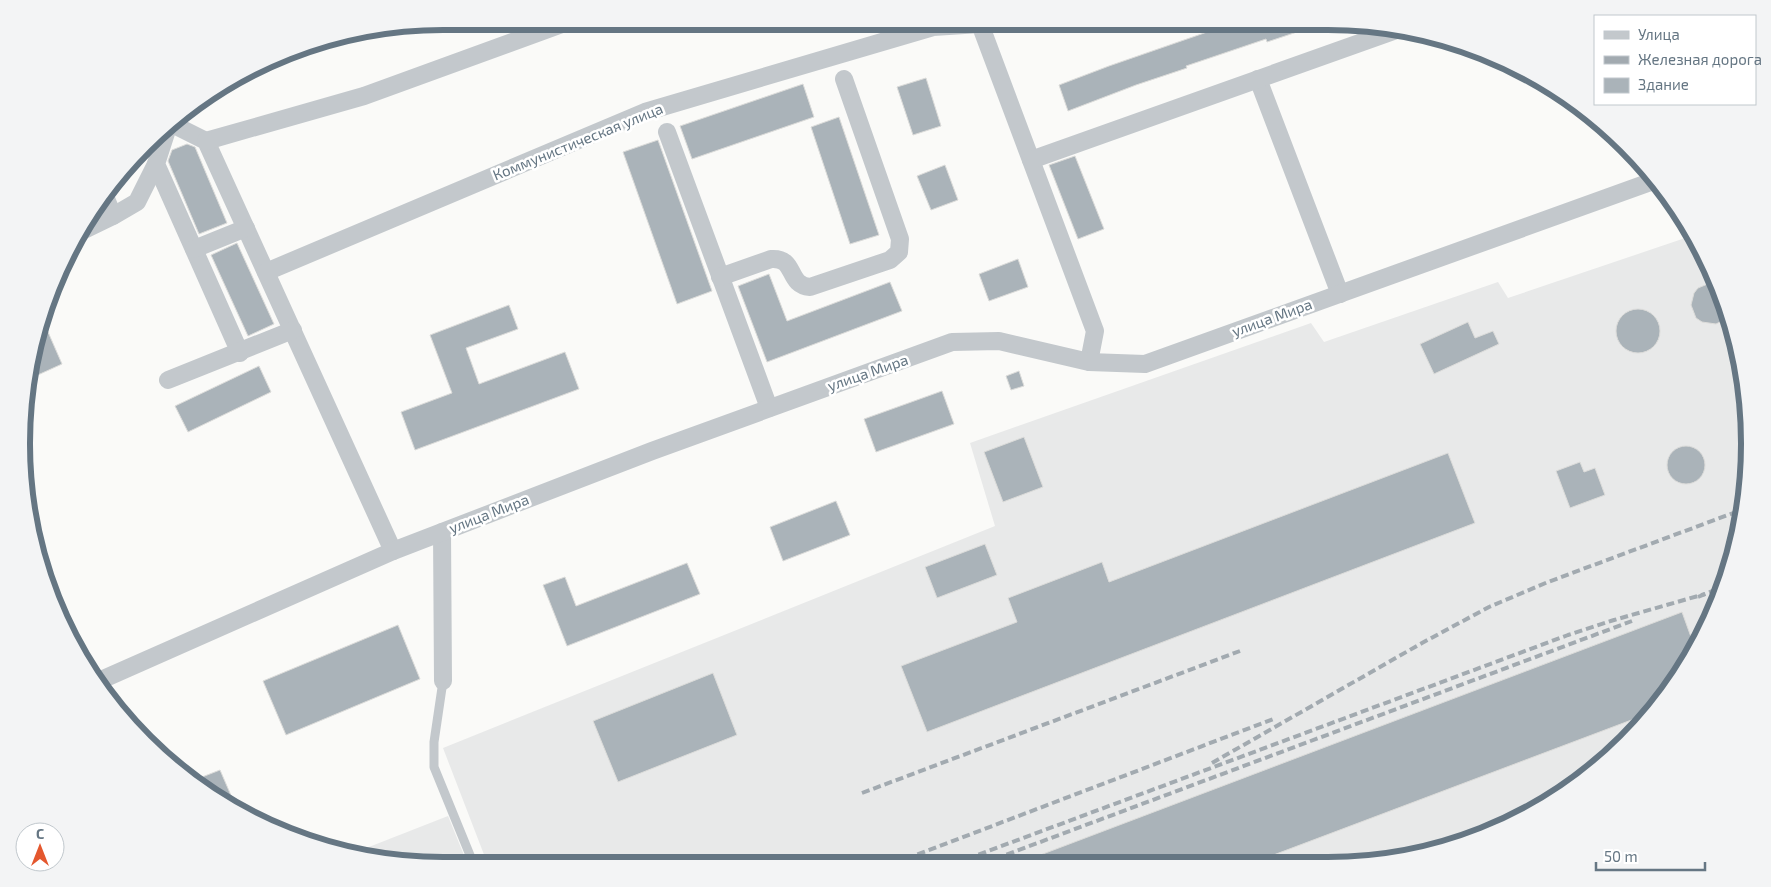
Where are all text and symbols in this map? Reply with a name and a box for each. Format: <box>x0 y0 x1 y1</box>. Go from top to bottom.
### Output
legend <box>1594 15 1756 105</box>
text: Улица <box>1638 25 1680 43</box>
text: Железная дорога <box>1638 50 1762 68</box>
text: Здание <box>1638 75 1689 93</box>
street label: Коммунистическая улица <box>490 99 666 184</box>
street label: улица Мира <box>1229 294 1315 341</box>
street label: улица Мира <box>825 350 911 395</box>
street label: улица Мира <box>446 490 532 537</box>
north arrow <box>15 822 65 872</box>
text: С <box>36 825 44 842</box>
scale bar <box>1596 840 1705 872</box>
text: 50 m <box>1604 847 1638 865</box>

